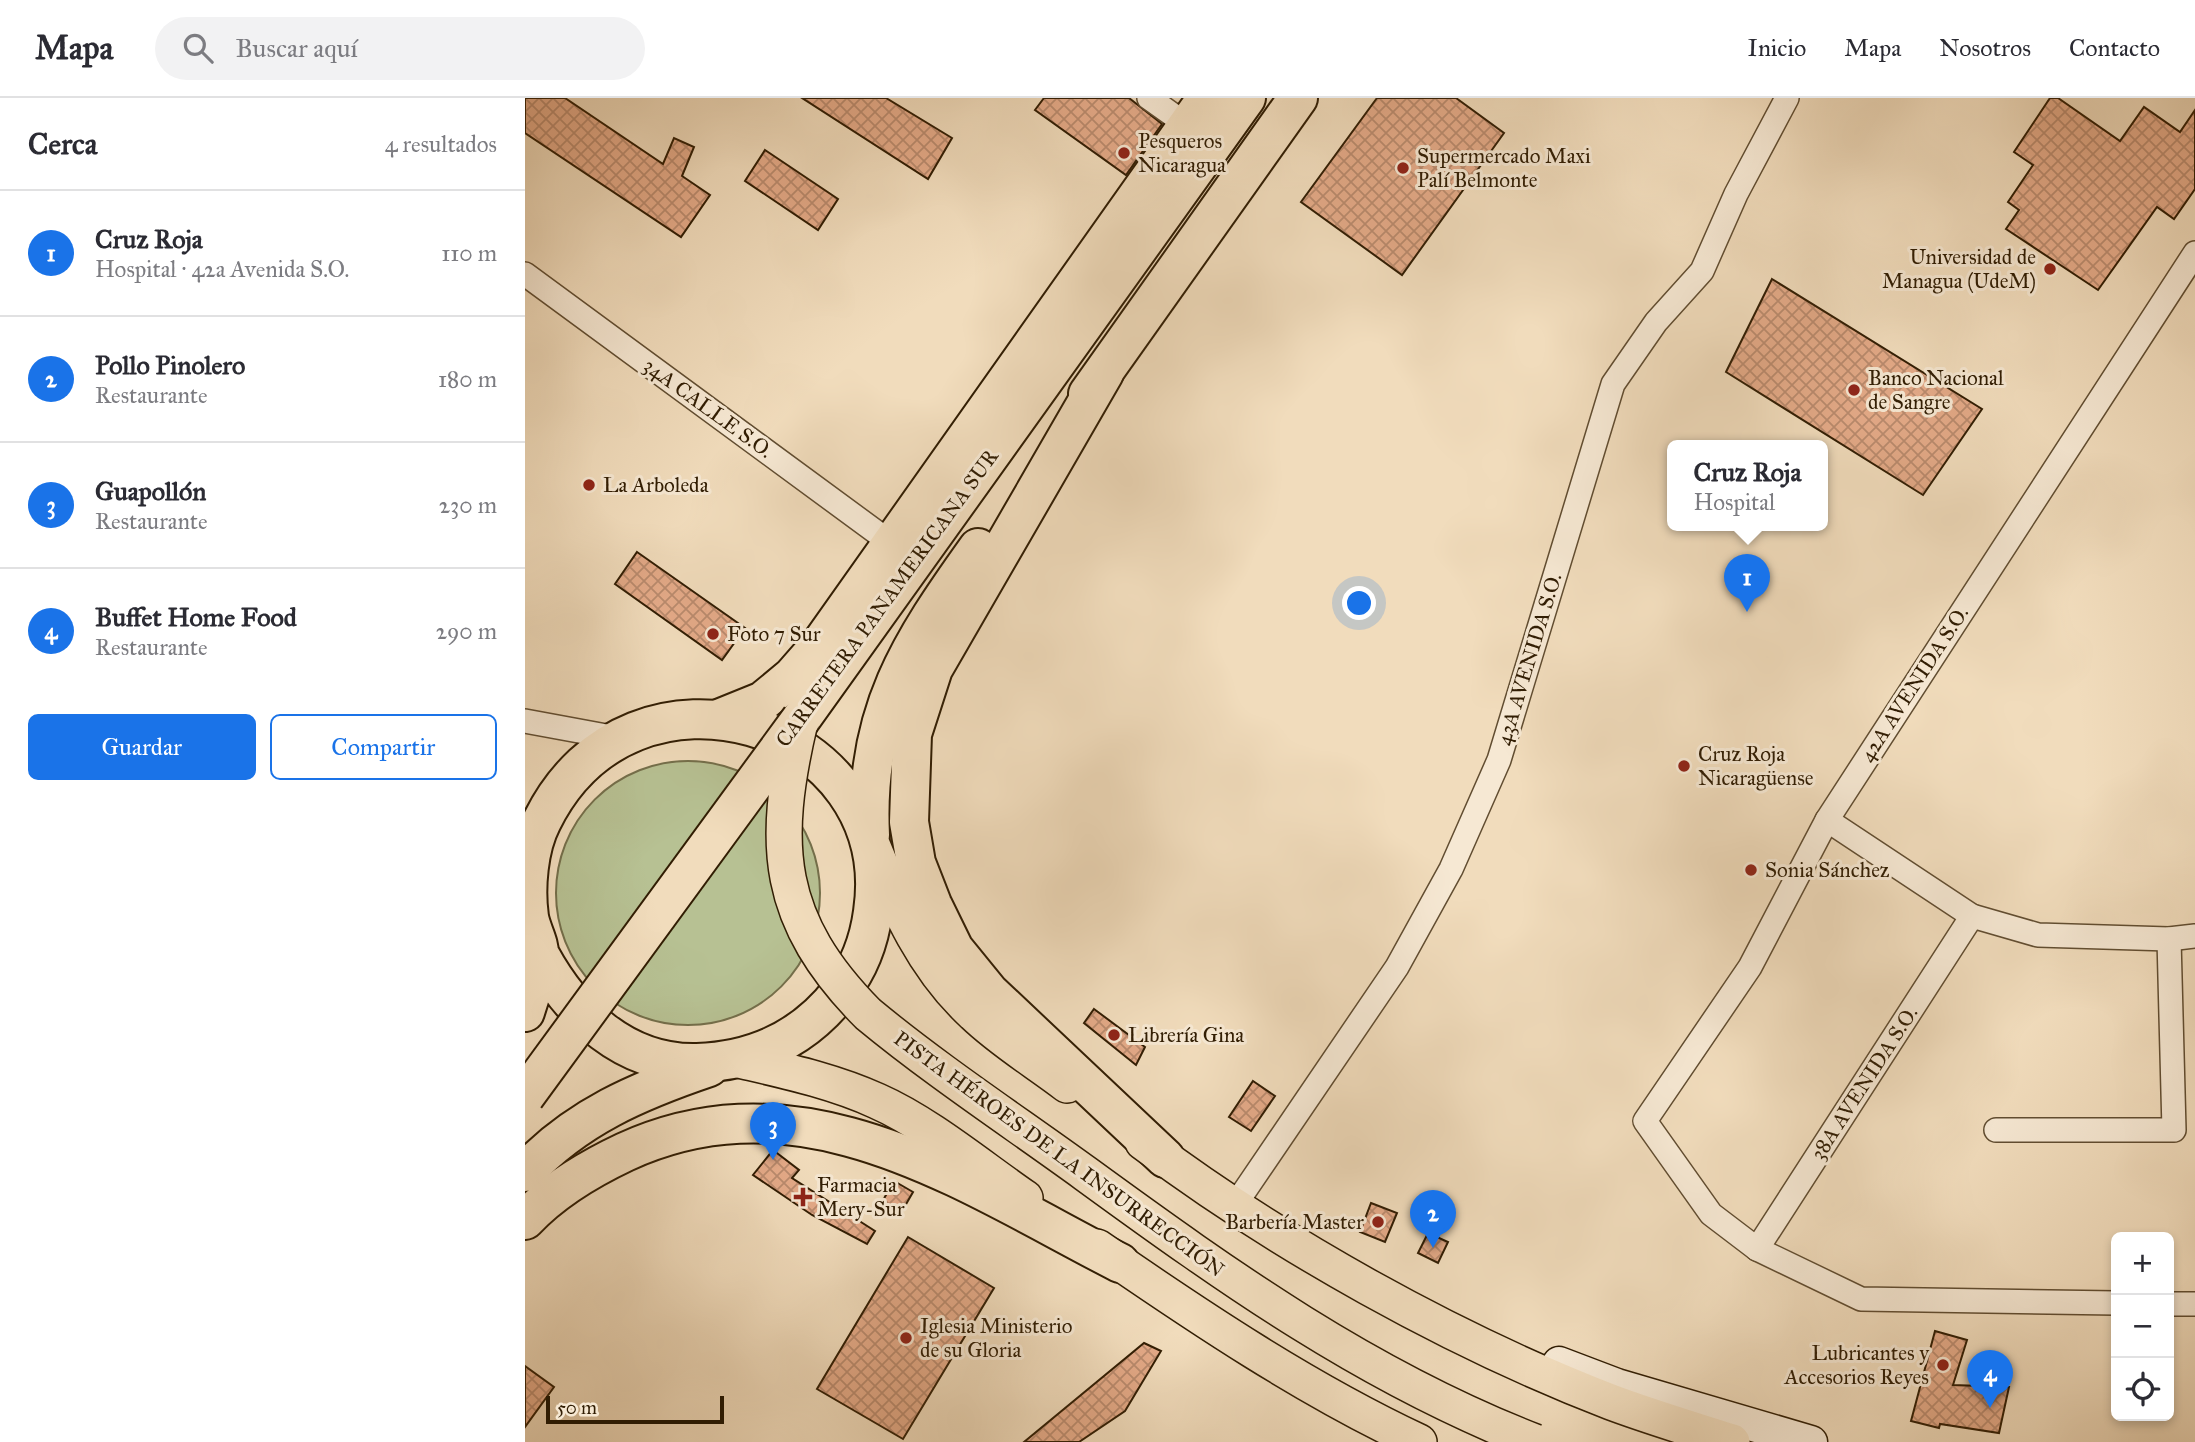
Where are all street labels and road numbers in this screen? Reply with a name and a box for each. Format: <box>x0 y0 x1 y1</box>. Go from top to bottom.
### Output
street label: 34A CALLE S.O. <box>638 352 778 464</box>
street label: CARRETERA PANAMERICANA SUR <box>770 443 1005 752</box>
street label: 43A AVENIDA S.O. <box>1490 570 1568 748</box>
street label: 42A AVENIDA S.O. <box>1854 601 1974 767</box>
street label: 38A AVENIDA S.O. <box>1805 1001 1923 1165</box>
street label: PISTA HÉROES DE LA INSURRECCIÓN <box>889 1024 1230 1283</box>

